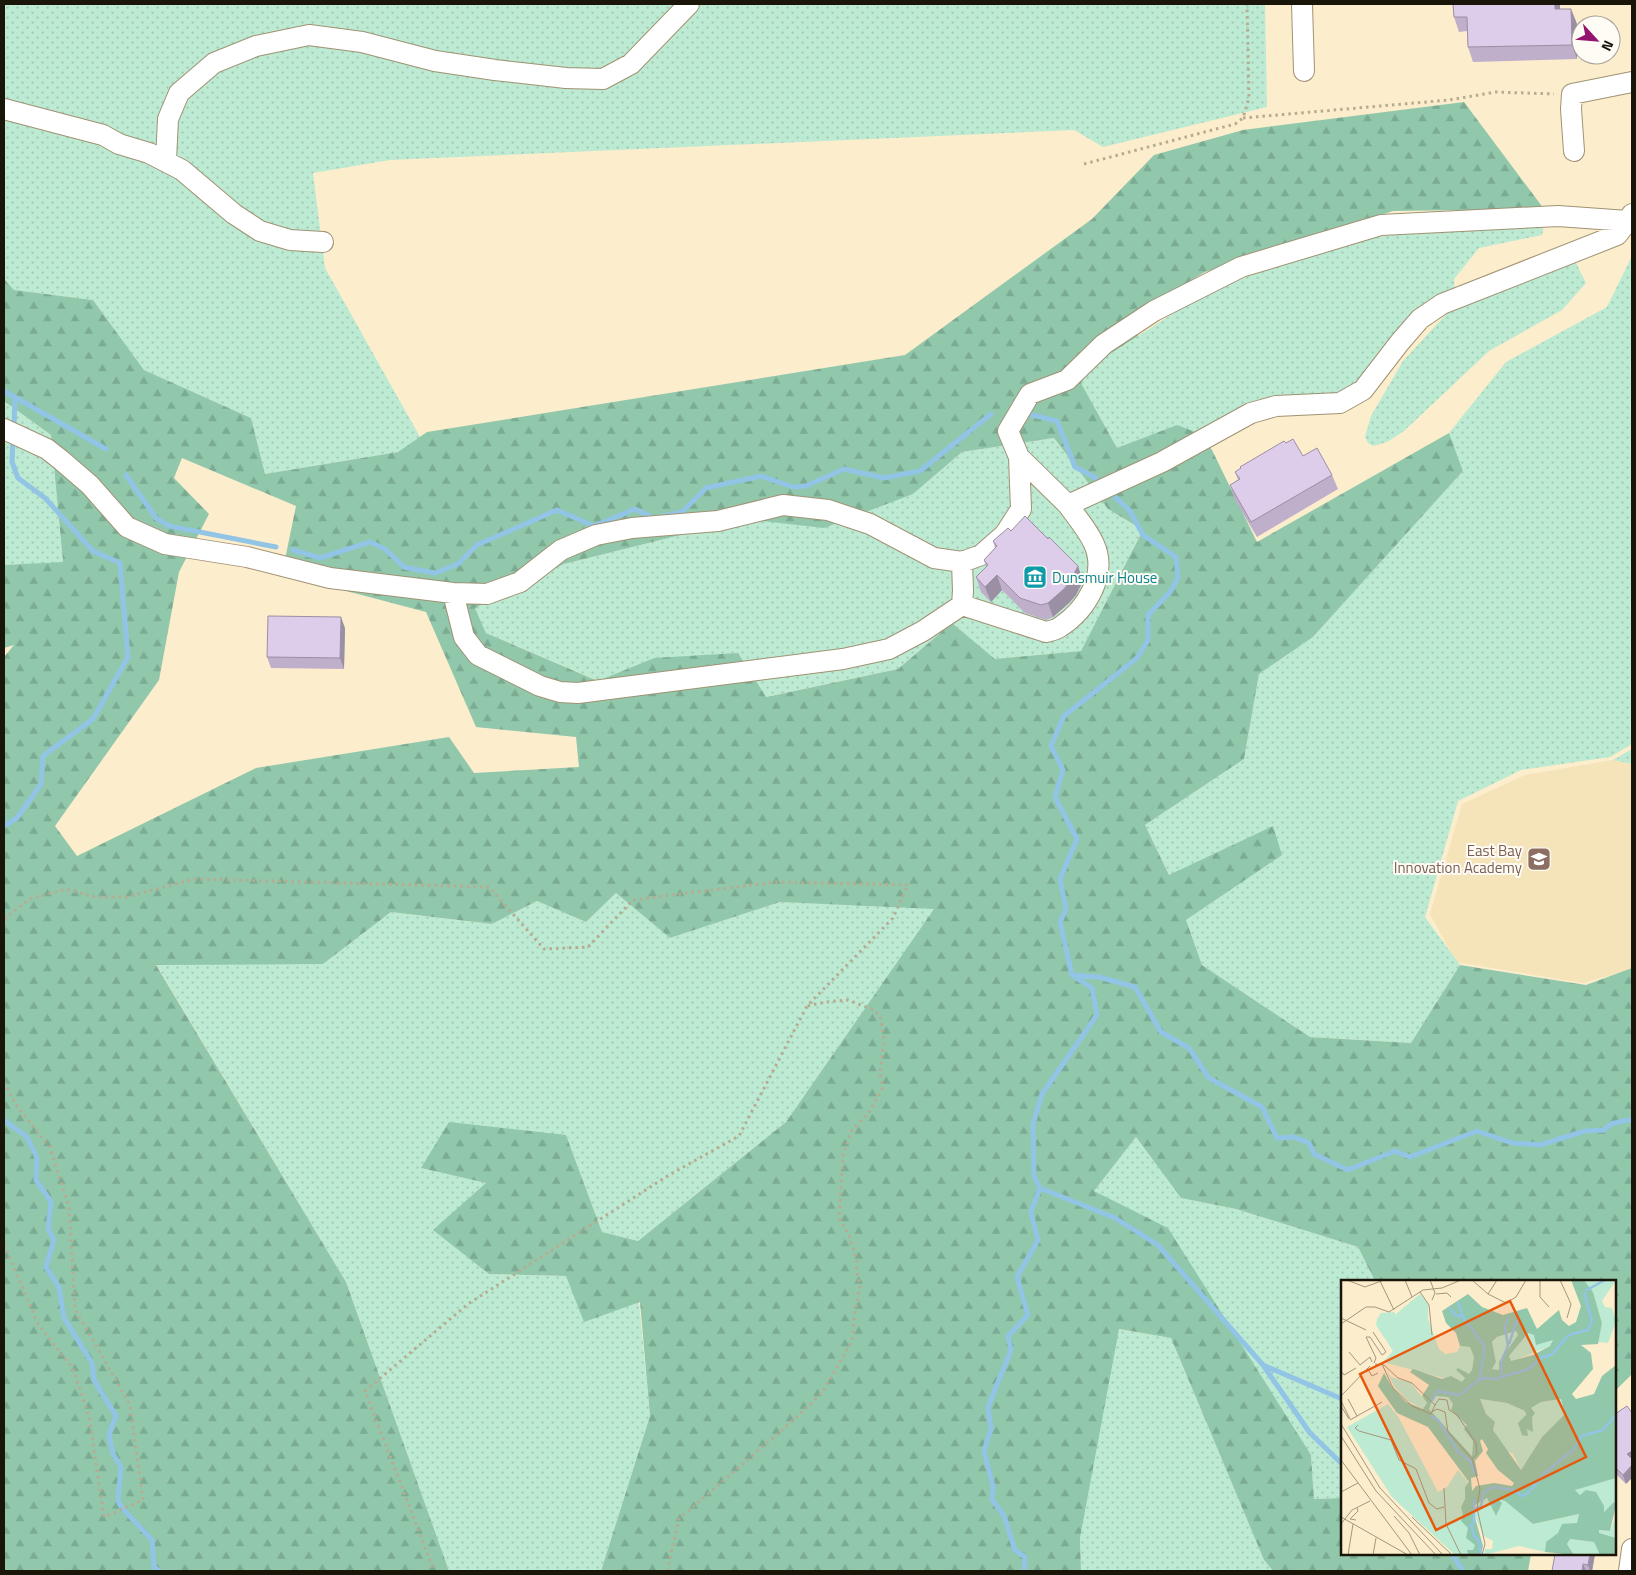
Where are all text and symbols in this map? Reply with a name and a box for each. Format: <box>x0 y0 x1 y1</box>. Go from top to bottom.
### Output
north arrow <box>1571 15 1621 65</box>
text: N <box>1597 37 1620 55</box>
museum icon: Dunsmuir House <box>1022 564 1048 590</box>
place label: Dunsmuir House <box>1052 566 1157 589</box>
place label: East Bay Innovation Academy <box>1394 839 1522 879</box>
school or university icon: East Bay Innovation Academy <box>1526 846 1552 872</box>
inset map <box>1341 1280 1616 1555</box>

